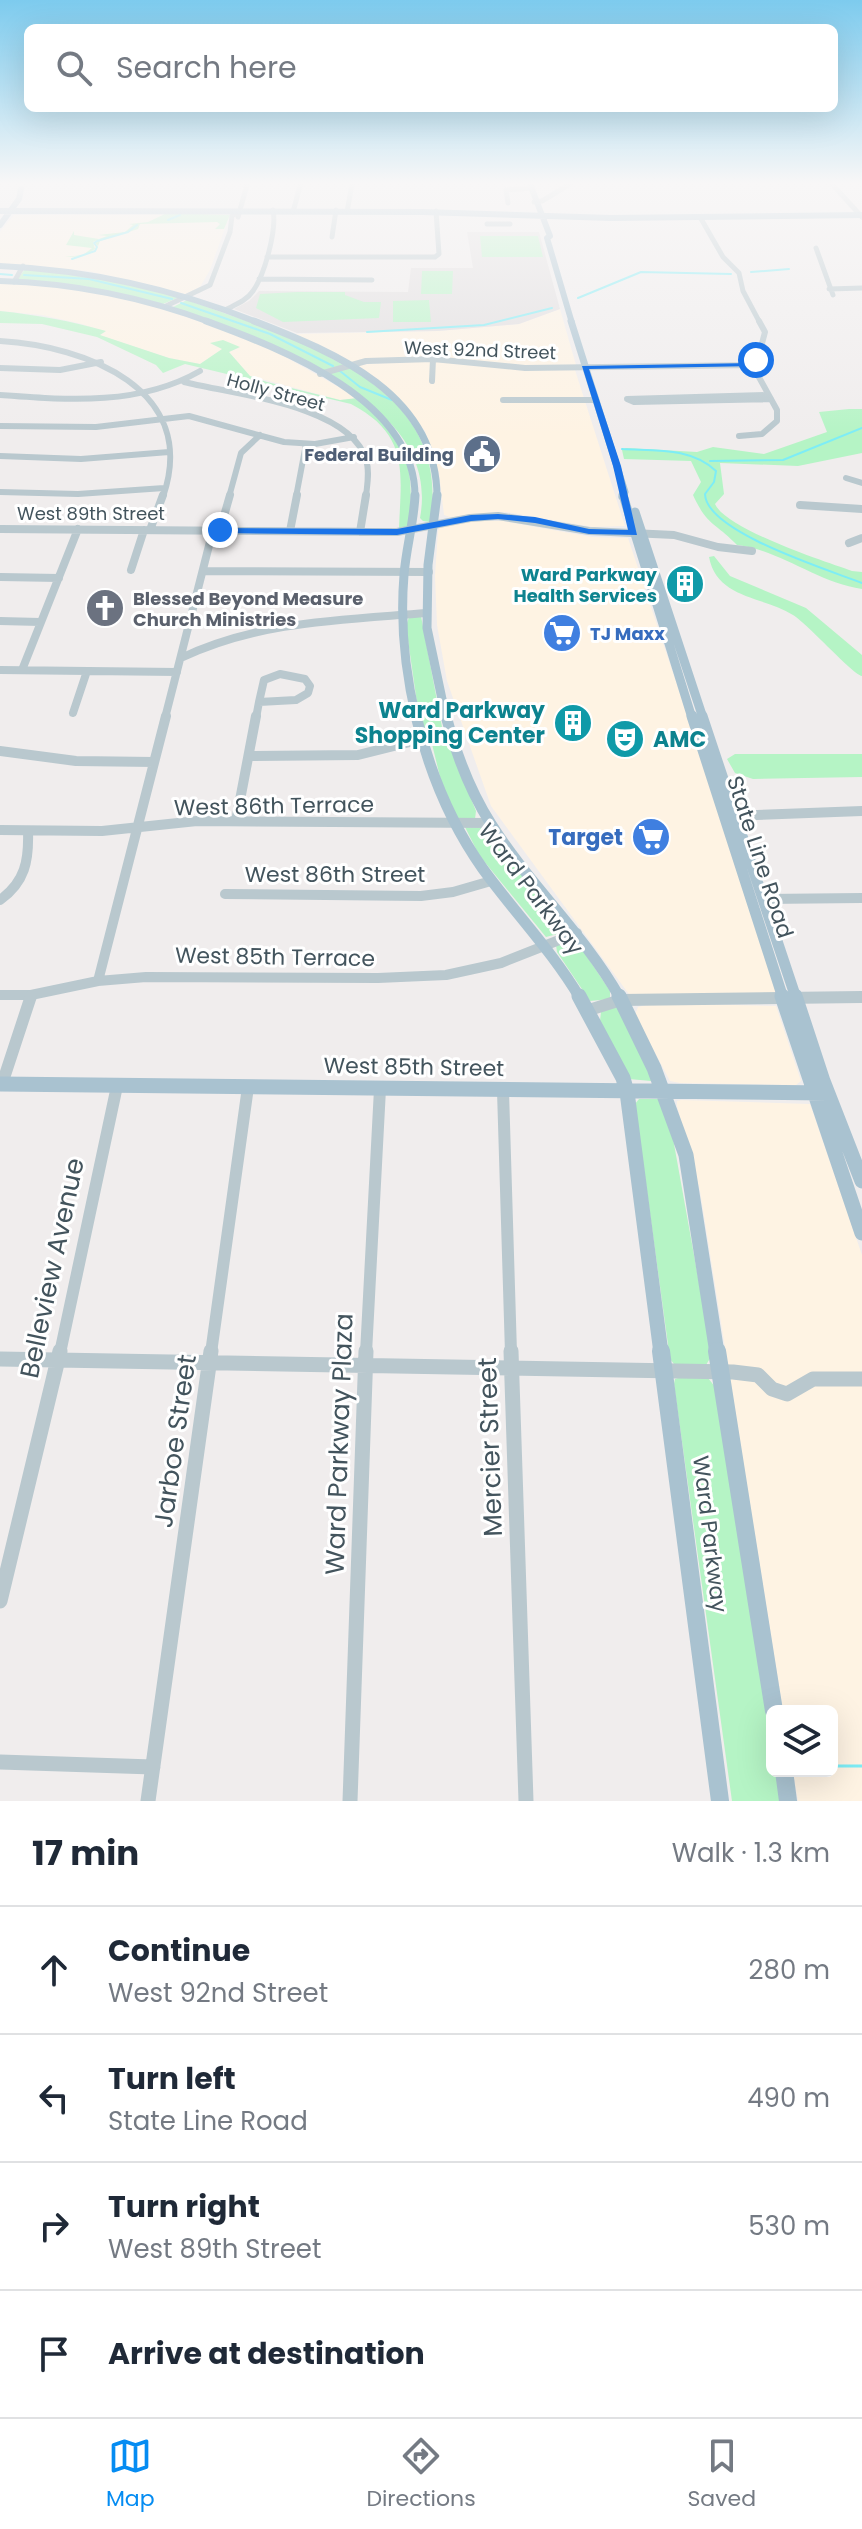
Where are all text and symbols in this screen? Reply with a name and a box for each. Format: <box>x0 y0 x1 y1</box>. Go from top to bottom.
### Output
search box <box>24 24 838 112</box>
icon: search <box>52 46 96 90</box>
text: Search here <box>116 46 297 89</box>
street label: West 92nd Street <box>403 335 557 365</box>
route start <box>738 342 774 378</box>
street label: Holly Street <box>224 367 328 417</box>
public building icon: Federal Building <box>461 433 503 475</box>
place label: Federal Building <box>304 442 454 467</box>
street label: West 89th Street <box>17 501 165 526</box>
route end <box>202 512 238 548</box>
place label: Ward Parkway Health Services <box>514 562 658 608</box>
building icon: Ward Parkway Health Services <box>664 563 706 605</box>
place label: Blessed Beyond Measure Church Ministries <box>133 586 363 632</box>
church icon: Blessed Beyond Measure Church Ministries <box>84 587 126 629</box>
supermarket icon: TJ Maxx <box>541 612 583 654</box>
place label: TJ Maxx <box>590 621 665 646</box>
place label: Ward Parkway Shopping Center <box>355 695 545 751</box>
building icon: Ward Parkway Shopping Center <box>552 702 594 744</box>
theatre icon: AMC <box>604 718 646 760</box>
place label: AMC <box>653 724 706 755</box>
street label: State Line Road <box>719 772 801 942</box>
street label: West 86th Terrace <box>174 789 374 823</box>
supermarket icon: Target <box>630 816 672 858</box>
street label: Ward Parkway <box>471 817 591 962</box>
place label: Target <box>548 822 623 853</box>
street label: West 86th Street <box>245 859 425 890</box>
street label: West 85th Terrace <box>175 940 375 974</box>
street label: West 85th Street <box>323 1050 505 1084</box>
street label: Belleview Avenue <box>11 1155 93 1381</box>
street label: Ward Parkway Plaza <box>316 1313 362 1575</box>
street label: Jarboe Street <box>145 1352 205 1530</box>
street label: Mercier Street <box>469 1357 511 1537</box>
street label: Ward Parkway <box>685 1454 735 1615</box>
map controls <box>766 1705 838 1777</box>
button: layers <box>766 1705 838 1777</box>
text: 17 min <box>32 1829 139 1877</box>
text: Walk · 1.3 km <box>672 1835 830 1871</box>
text: Continue <box>108 1929 250 1972</box>
icon: ahead <box>32 1948 76 1992</box>
text: 280 m <box>749 1952 830 1988</box>
text: West 92nd Street <box>108 1975 328 2011</box>
text: Turn left <box>108 2057 236 2100</box>
icon: left <box>32 2076 76 2120</box>
text: 490 m <box>747 2080 830 2116</box>
text: State Line Road <box>108 2103 308 2139</box>
text: Turn right <box>108 2185 260 2228</box>
icon: right <box>32 2204 76 2248</box>
text: 530 m <box>748 2208 830 2244</box>
text: West 89th Street <box>108 2231 321 2267</box>
icon: arrive <box>32 2332 76 2376</box>
text: Arrive at destination <box>108 2332 425 2375</box>
tab: Map <box>106 2434 155 2515</box>
tab: Directions <box>366 2434 476 2515</box>
tab: Saved <box>687 2434 756 2515</box>

